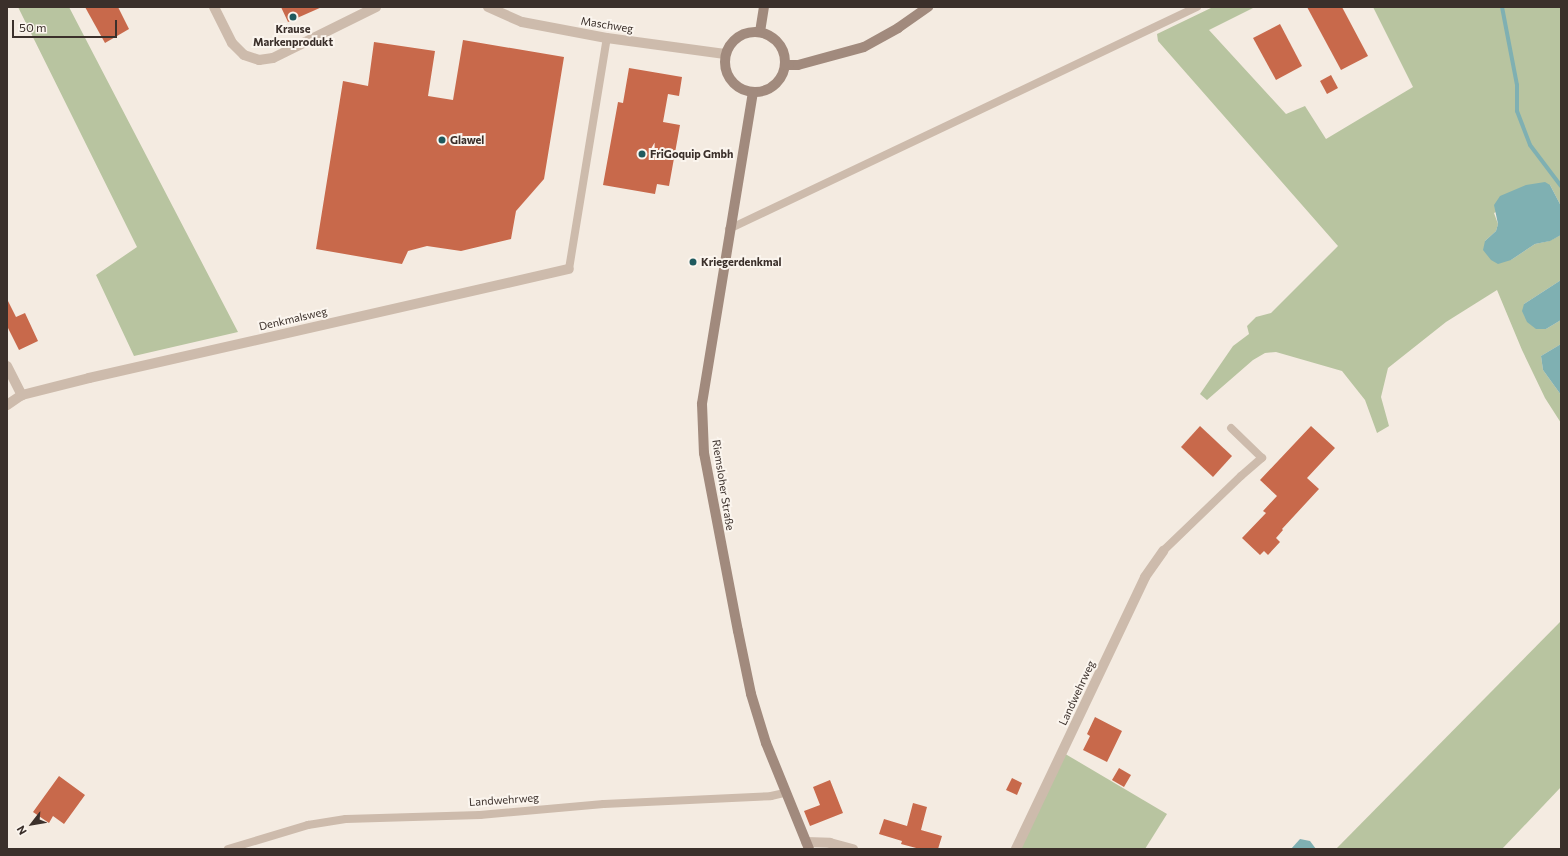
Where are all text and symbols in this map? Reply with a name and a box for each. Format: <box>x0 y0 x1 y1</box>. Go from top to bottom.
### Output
scale bar <box>14 12 119 38</box>
marker: Krause Markenprodukt <box>288 12 298 22</box>
street label: Maschweg <box>580 14 634 36</box>
text: 50 m <box>19 20 47 34</box>
place label: Krause Markenprodukt <box>253 23 333 49</box>
place label: Glawel <box>450 133 484 147</box>
marker: Glawel <box>437 135 447 145</box>
place label: FriGoquip Gmbh <box>650 147 733 161</box>
marker: FriGoquip Gmbh <box>637 149 647 159</box>
place label: Kriegerdenkmal <box>701 255 781 269</box>
marker: Kriegerdenkmal <box>688 257 698 267</box>
street label: Denkmalsweg <box>258 305 328 333</box>
street label: Riemsloher Straße <box>709 439 737 531</box>
street label: Landwehrweg <box>1056 658 1098 728</box>
street label: Landwehrweg <box>469 791 539 809</box>
north arrow <box>12 804 52 844</box>
text: N <box>14 824 29 837</box>

